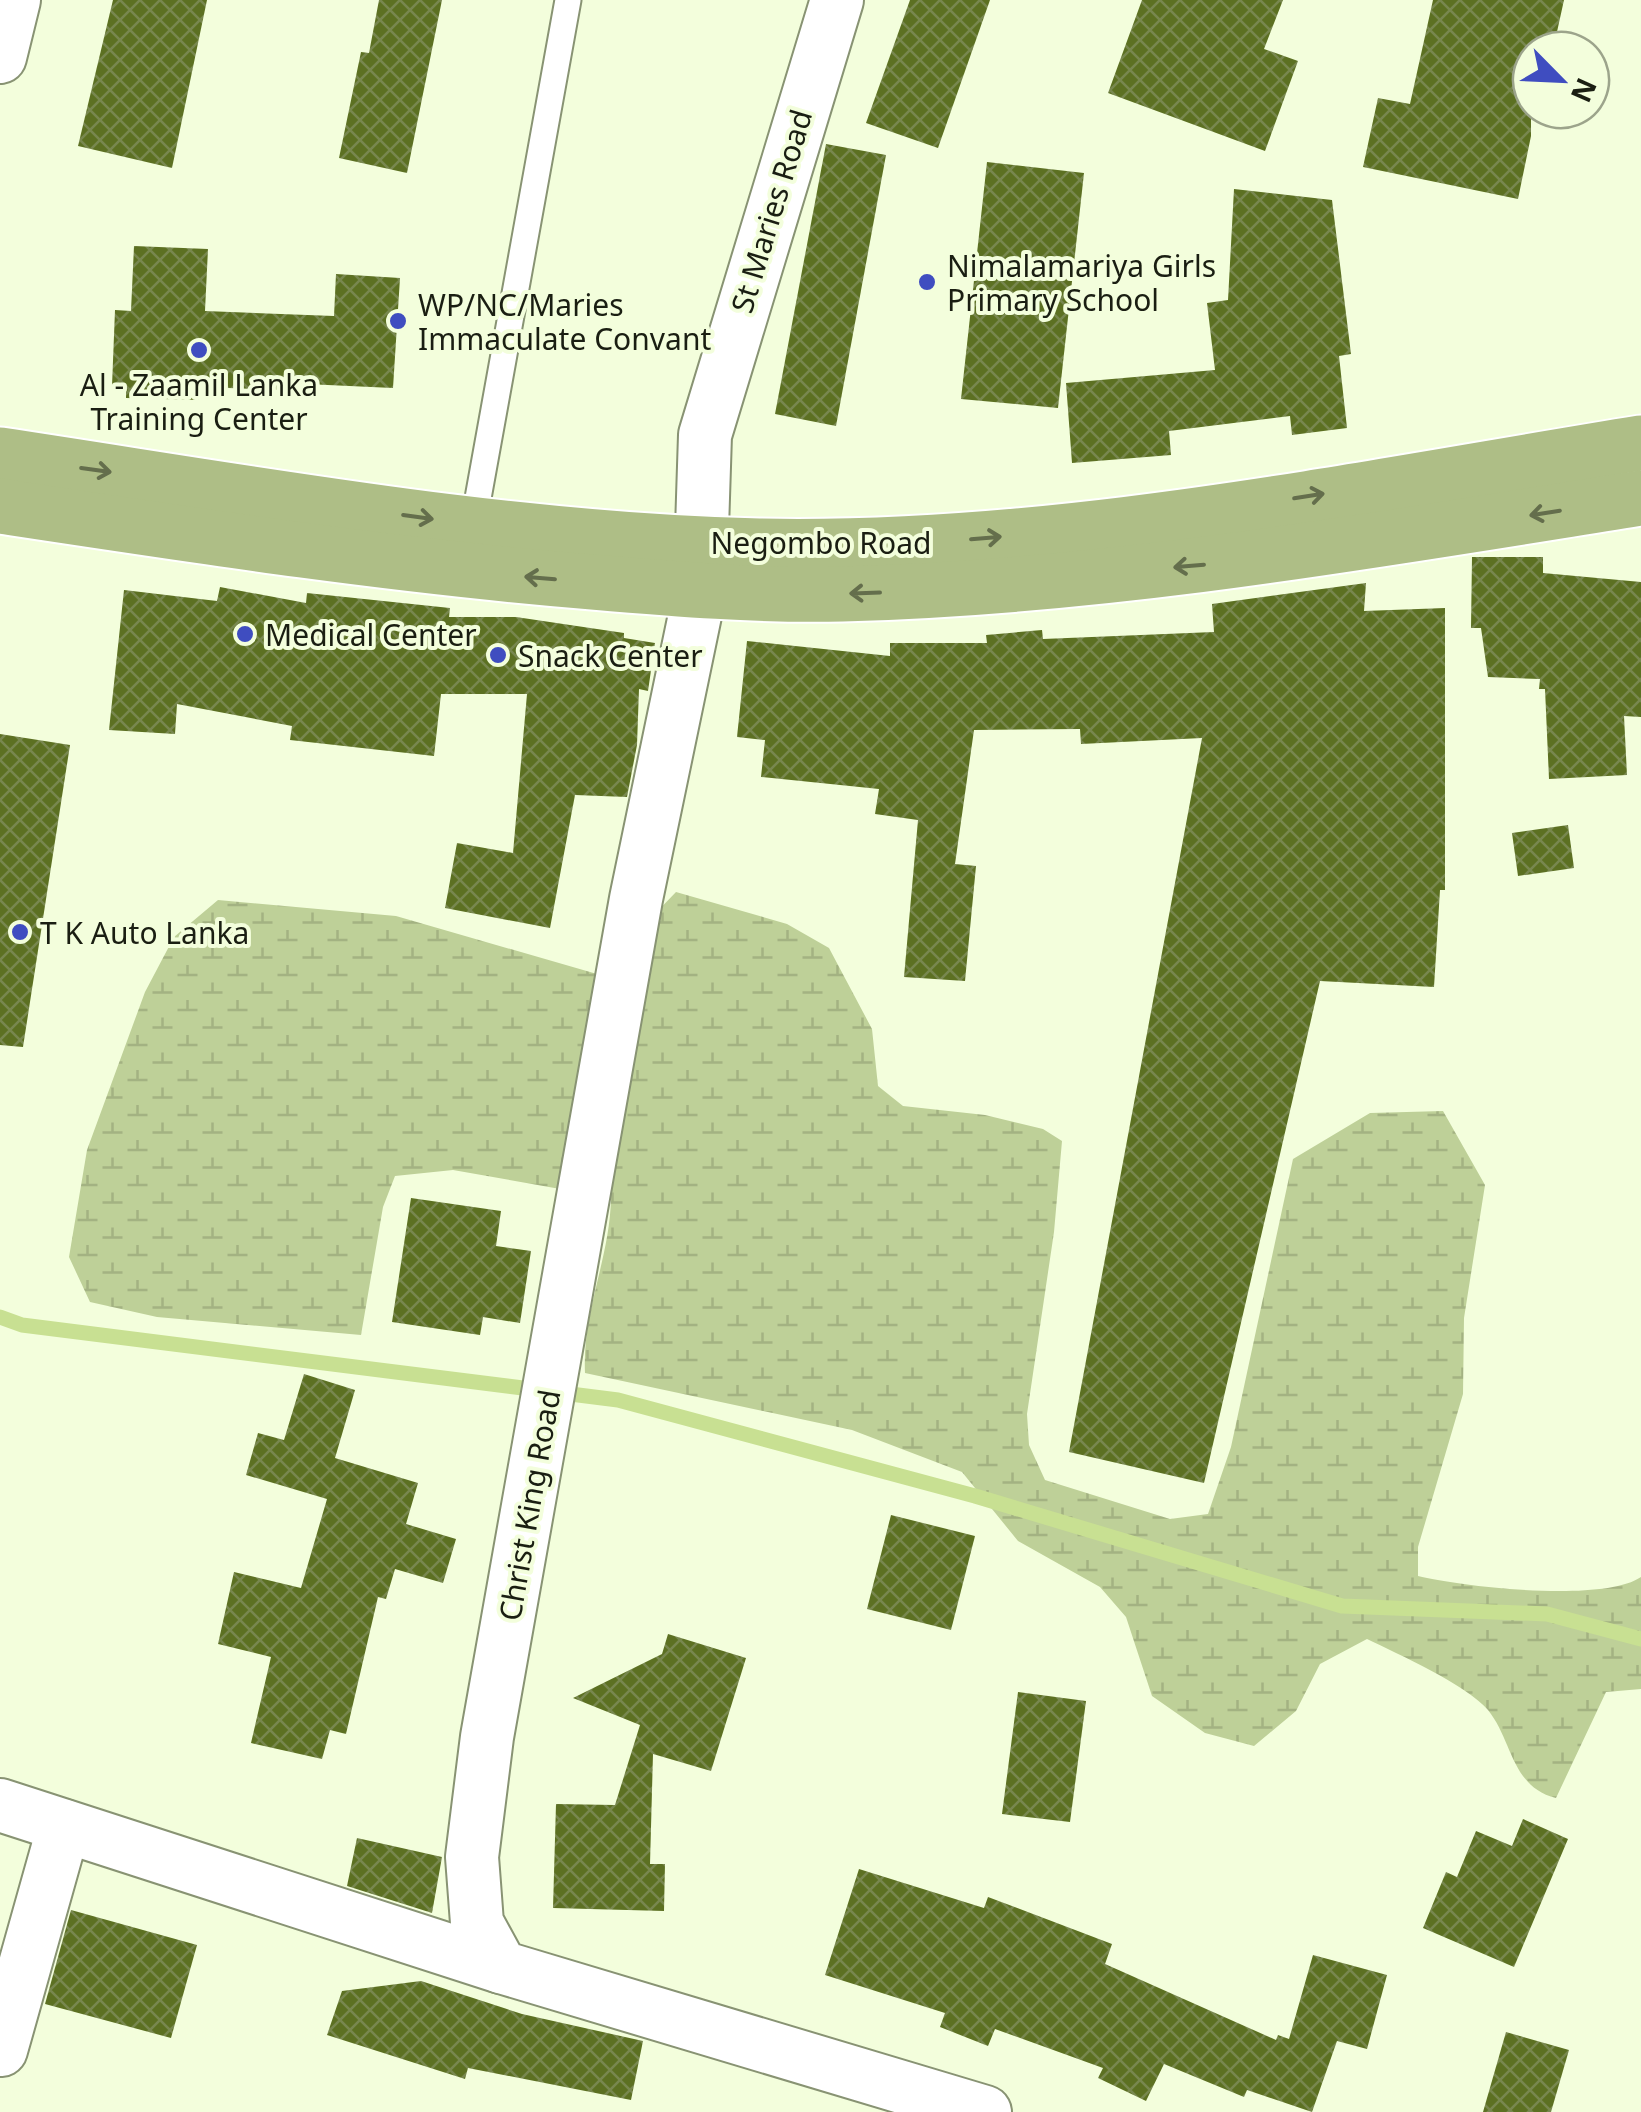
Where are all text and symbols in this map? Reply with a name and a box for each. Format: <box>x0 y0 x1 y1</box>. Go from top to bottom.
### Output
north arrow <box>1511 30 1611 130</box>
text: N <box>1563 72 1607 109</box>
street label: St Maries Road <box>721 104 821 318</box>
place label: Nimalamariya Girls Primary School <box>947 245 1216 320</box>
marker: Nimalamariya Girls Primary School <box>916 271 938 293</box>
place label: WP/NC/Maries Immaculate Convant <box>418 284 711 359</box>
marker: WP/NC/Maries Immaculate Convant <box>387 310 409 332</box>
marker: Al - Zaamil Lanka Training Center <box>188 339 210 361</box>
place label: Al - Zaamil Lanka Training Center <box>80 364 318 439</box>
one-way arrow <box>80 461 112 479</box>
one-way arrow <box>1292 487 1324 505</box>
one-way arrow <box>1529 504 1561 523</box>
one-way arrow <box>401 509 434 527</box>
street label: Negombo Road <box>711 522 931 563</box>
one-way arrow <box>970 528 1002 547</box>
one-way arrow <box>1173 557 1205 576</box>
one-way arrow <box>525 568 557 587</box>
one-way arrow <box>849 583 881 602</box>
place label: Medical Center <box>265 614 477 655</box>
marker: Medical Center <box>234 623 256 645</box>
place label: Snack Center <box>518 635 703 676</box>
marker: Snack Center <box>487 644 509 666</box>
place label: T K Auto Lanka <box>40 912 249 953</box>
marker: T K Auto Lanka <box>9 921 31 943</box>
street label: Christ King Road <box>489 1386 569 1624</box>

